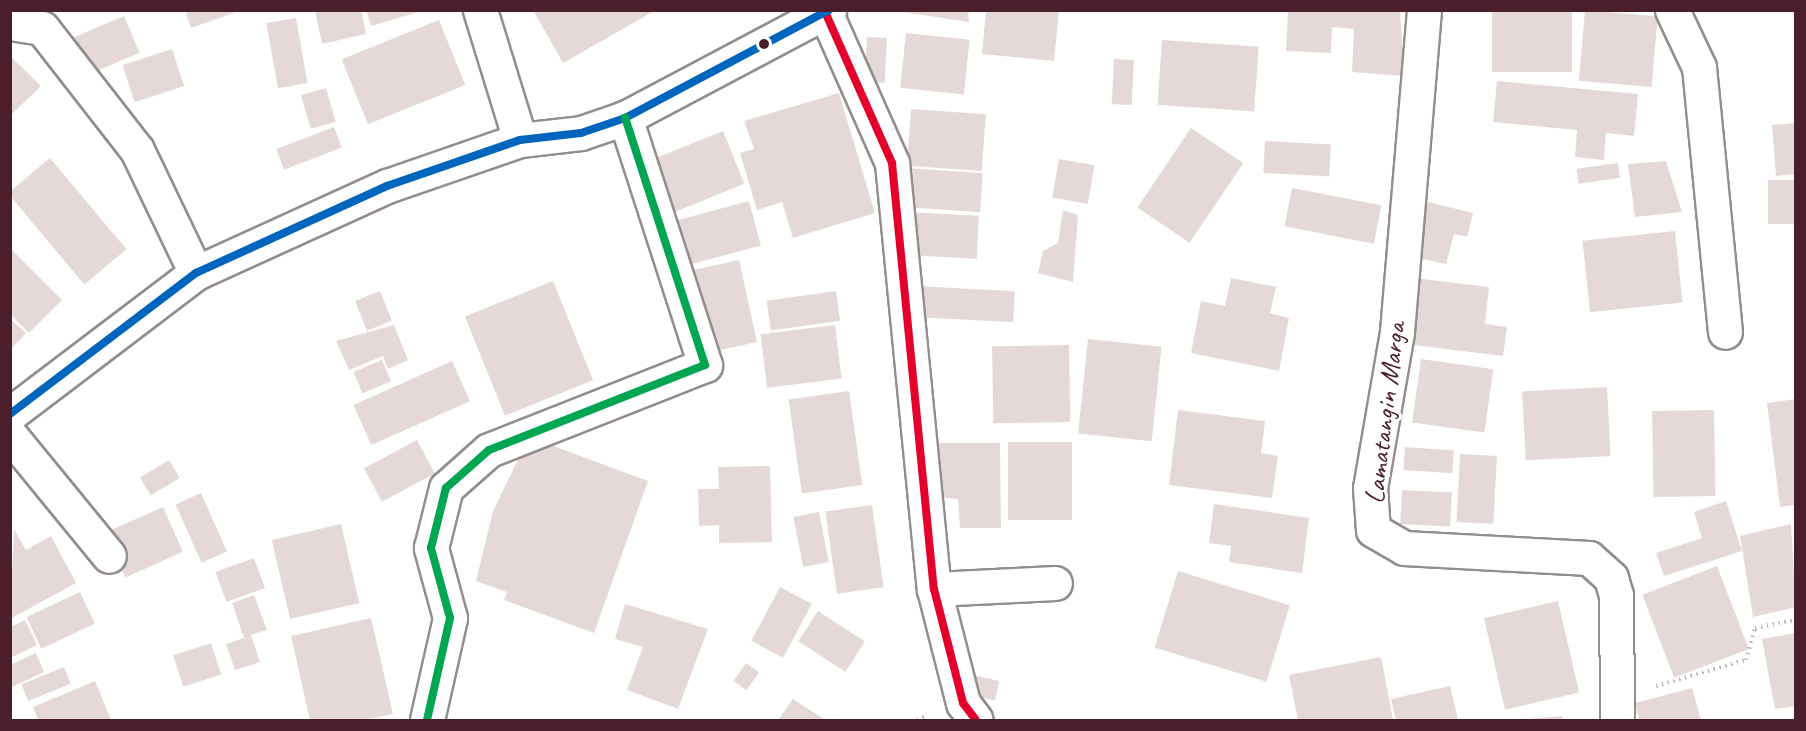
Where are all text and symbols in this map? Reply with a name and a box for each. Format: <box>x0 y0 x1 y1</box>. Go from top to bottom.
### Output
unlabelled marker <box>758 38 770 50</box>
street label: Lamatangin Marga <box>1357 320 1413 506</box>

